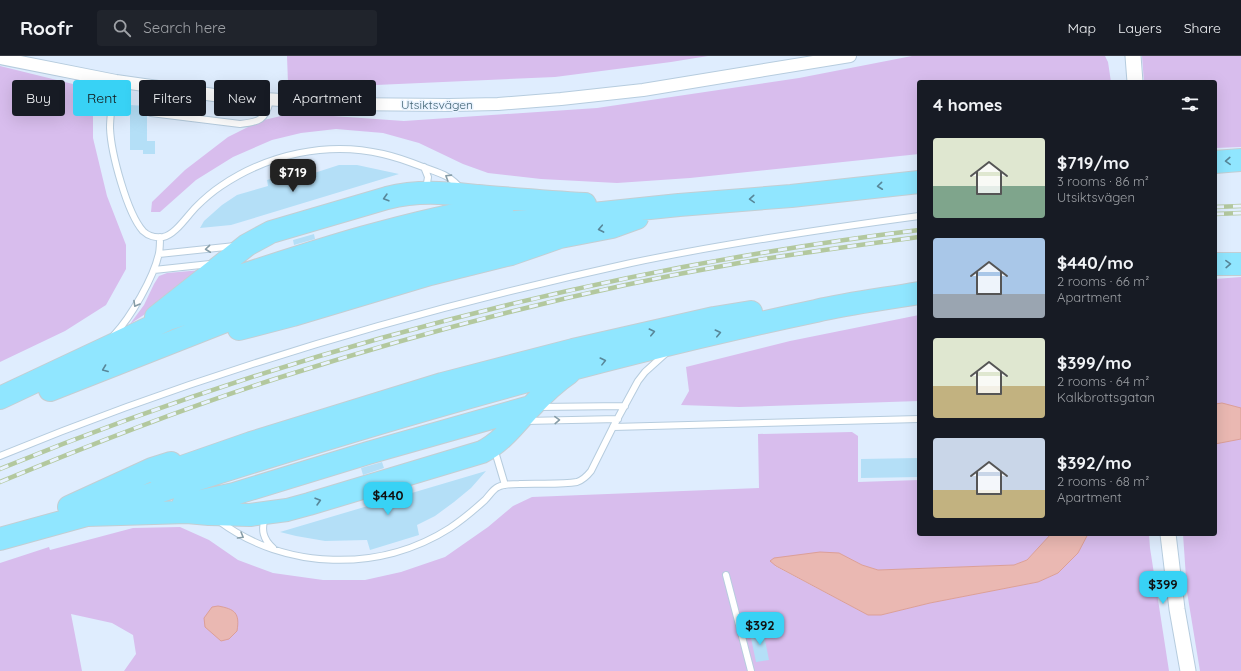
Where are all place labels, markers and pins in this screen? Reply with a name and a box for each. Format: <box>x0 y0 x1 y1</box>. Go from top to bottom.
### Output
pin: $719 <box>269 159 317 193</box>
pin: $440 <box>364 482 412 516</box>
pin: $399 <box>1139 571 1187 605</box>
pin: $392 <box>736 612 784 646</box>

